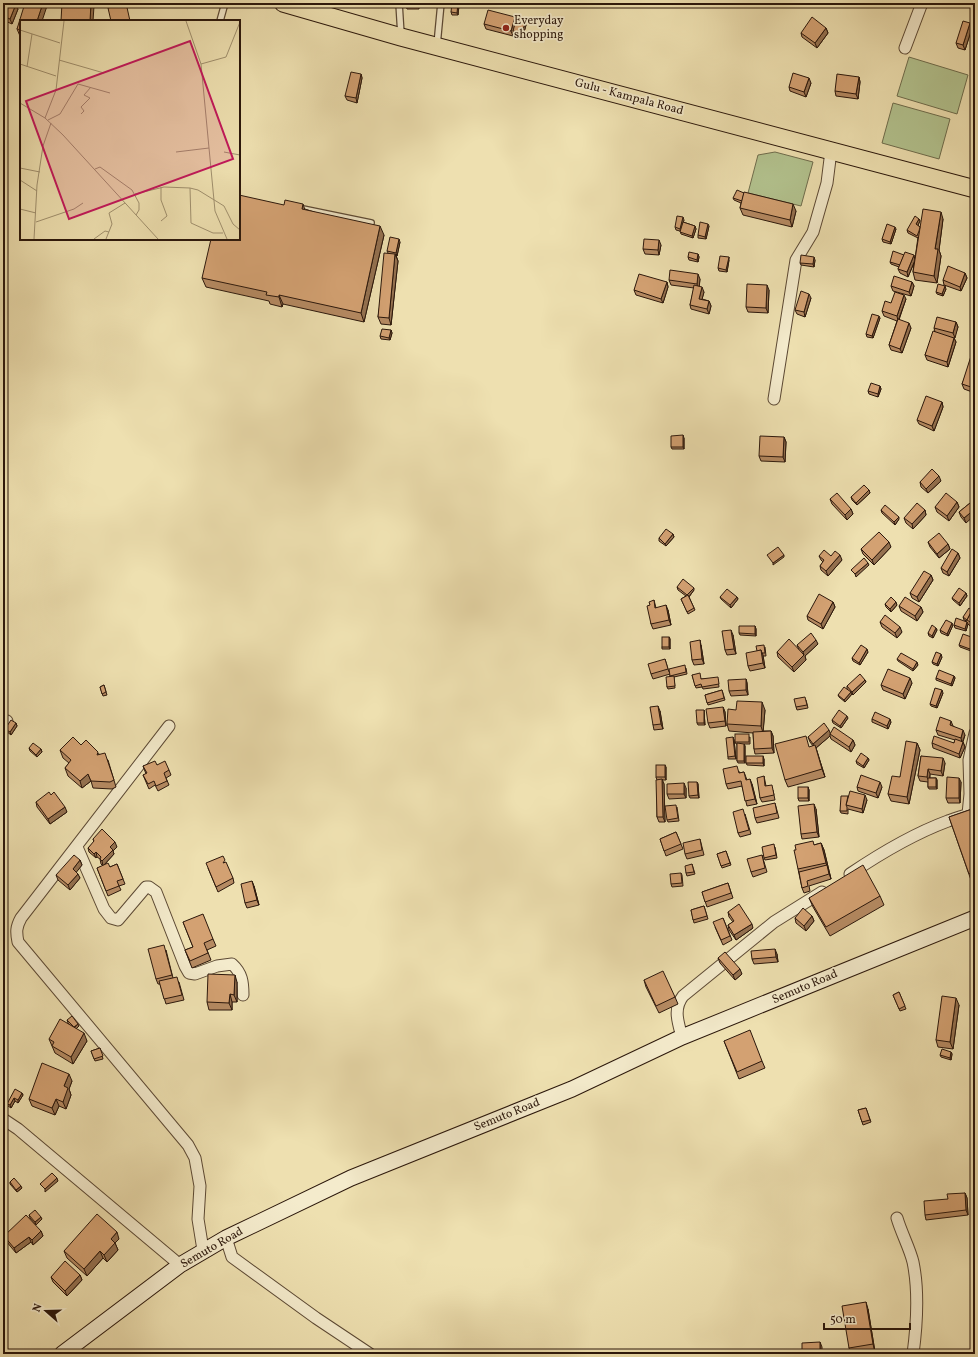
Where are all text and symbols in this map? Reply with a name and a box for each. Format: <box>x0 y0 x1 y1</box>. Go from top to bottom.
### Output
place label: Everyday shopping <box>514 13 564 43</box>
inset map <box>20 20 240 240</box>
marker: Everyday shopping <box>501 23 511 33</box>
street label: Gulu - Kampala Road <box>573 75 685 119</box>
street label: Semuto Road <box>770 966 840 1008</box>
street label: Semuto Road <box>472 1094 543 1135</box>
street label: Semuto Road <box>178 1224 246 1272</box>
north arrow <box>26 1291 66 1331</box>
text: N <box>30 1302 46 1314</box>
scale bar <box>824 1305 910 1331</box>
text: 50 m <box>830 1312 856 1328</box>

